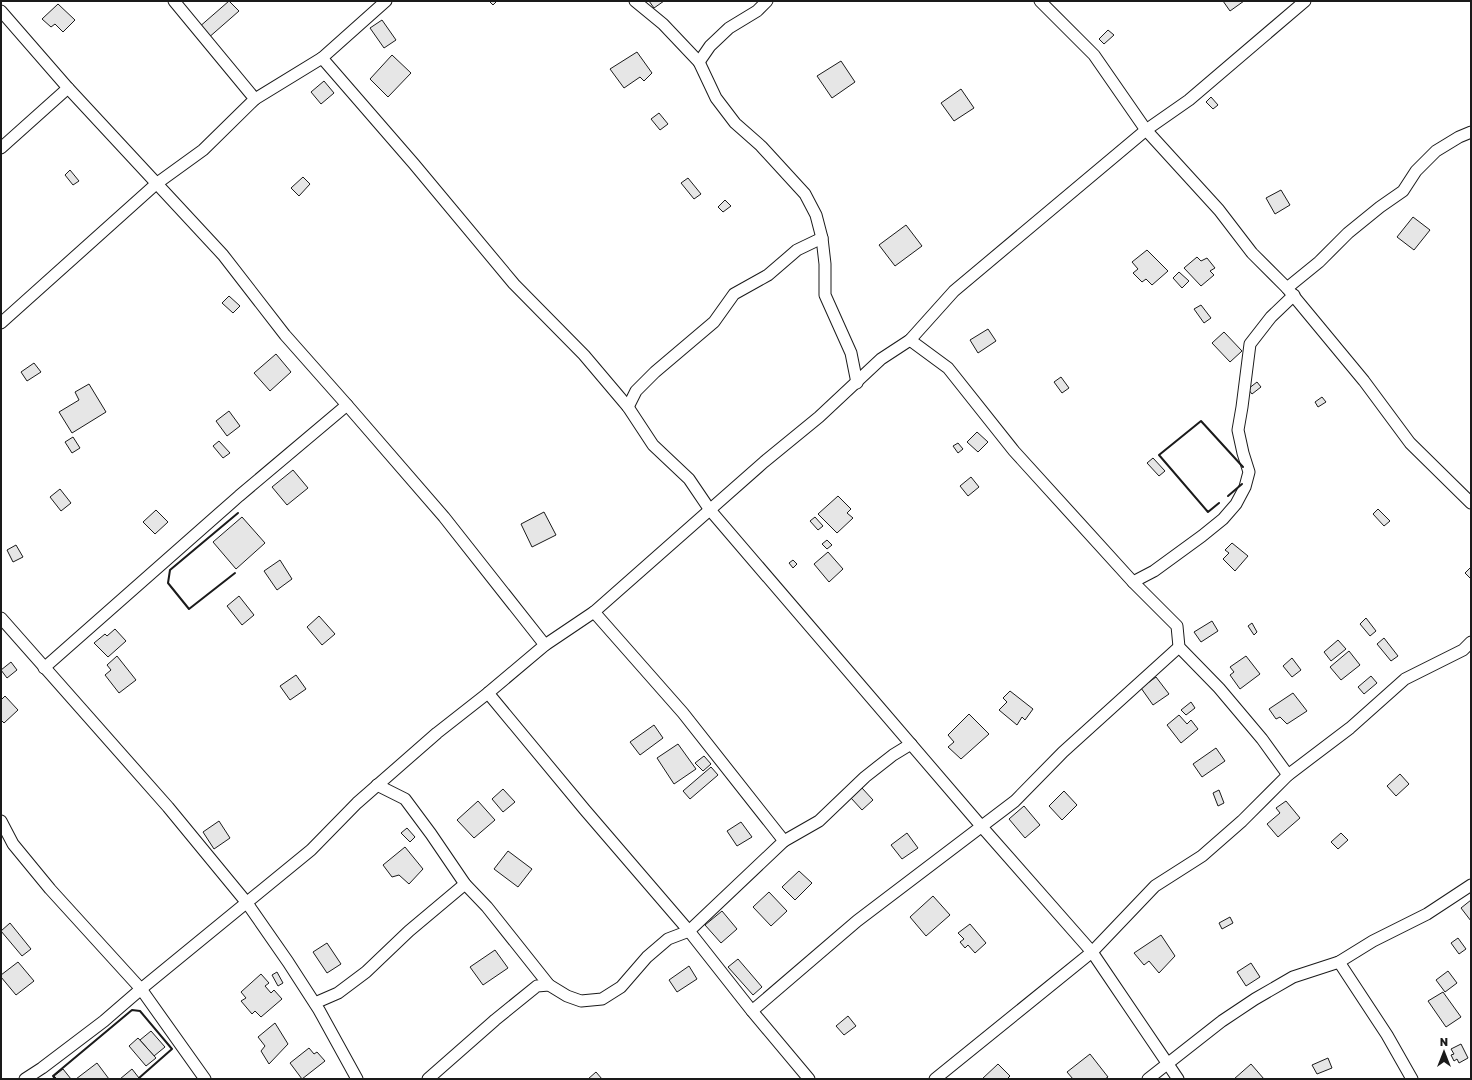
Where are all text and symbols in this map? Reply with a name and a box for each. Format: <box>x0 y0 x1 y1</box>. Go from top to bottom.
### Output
north arrow <box>1424 1032 1464 1072</box>
text: N <box>1440 1035 1448 1048</box>

